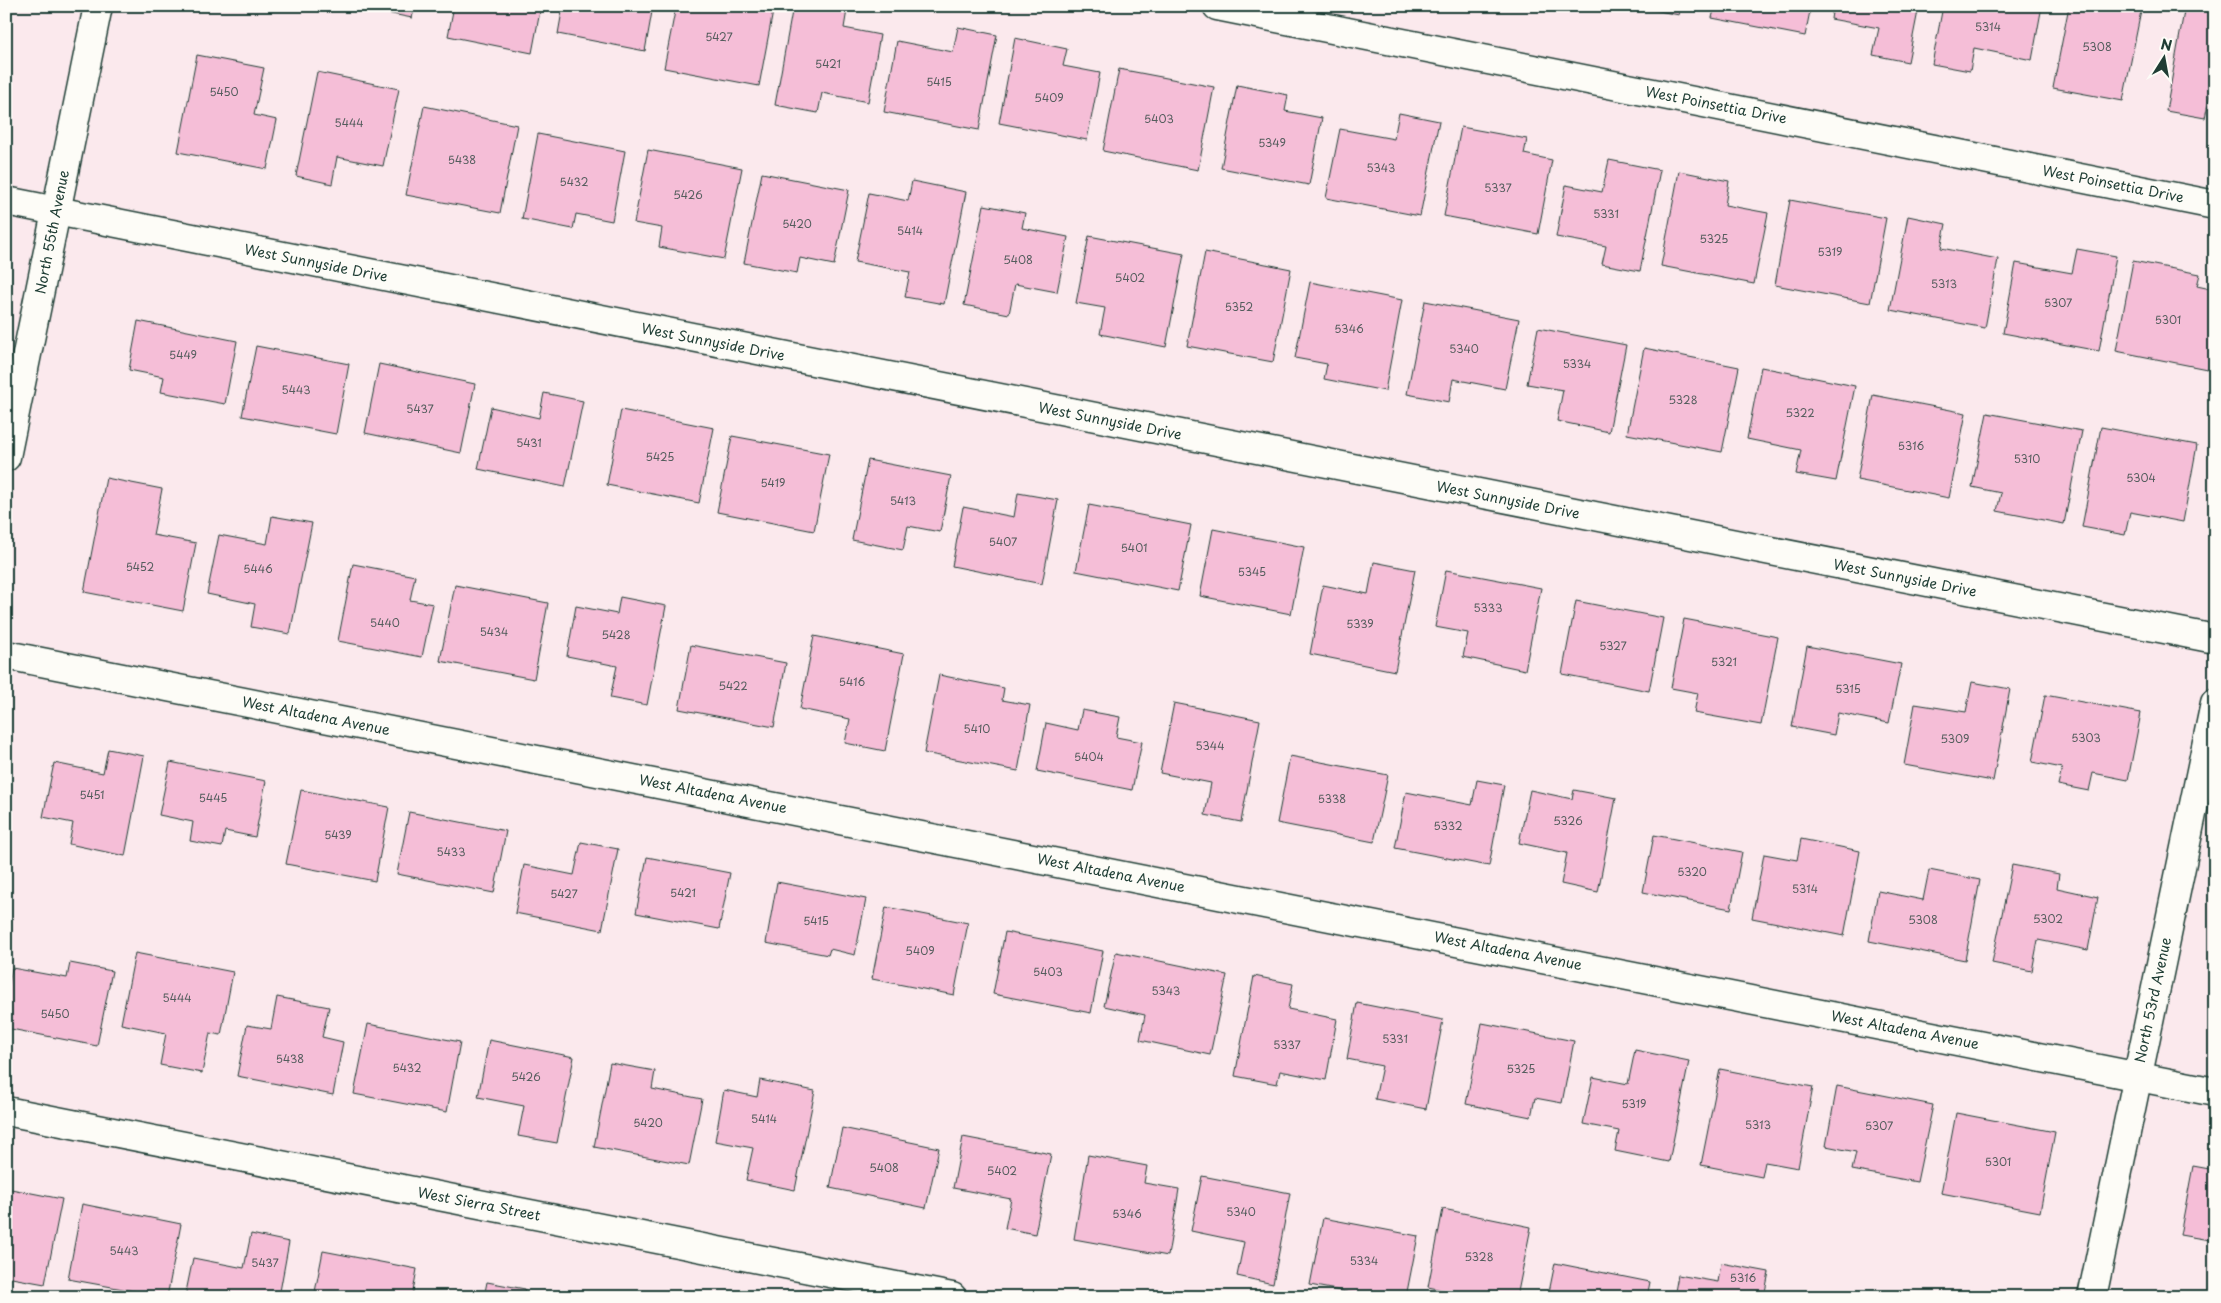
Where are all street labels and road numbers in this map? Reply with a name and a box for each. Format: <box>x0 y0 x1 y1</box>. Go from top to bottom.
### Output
street label: West Poinsettia Drive <box>1644 80 1789 129</box>
street label: West Poinsettia Drive <box>2041 159 2186 208</box>
street label: North 55th Avenue <box>29 168 74 296</box>
street label: West Sunnyside Drive <box>243 238 390 287</box>
street label: West Sunnyside Drive <box>640 317 787 366</box>
street label: West Sunnyside Drive <box>1037 396 1184 445</box>
street label: West Sunnyside Drive <box>1435 475 1582 524</box>
street label: West Sunnyside Drive <box>1832 553 1979 602</box>
street label: West Altadena Avenue <box>240 691 392 740</box>
street label: West Altadena Avenue <box>637 769 789 818</box>
street label: West Altadena Avenue <box>1035 848 1187 897</box>
street label: West Altadena Avenue <box>1432 926 1584 975</box>
street label: North 53rd Avenue <box>2129 935 2176 1065</box>
street label: West Altadena Avenue <box>1829 1005 1981 1054</box>
street label: West Sierra Street <box>416 1181 543 1226</box>

